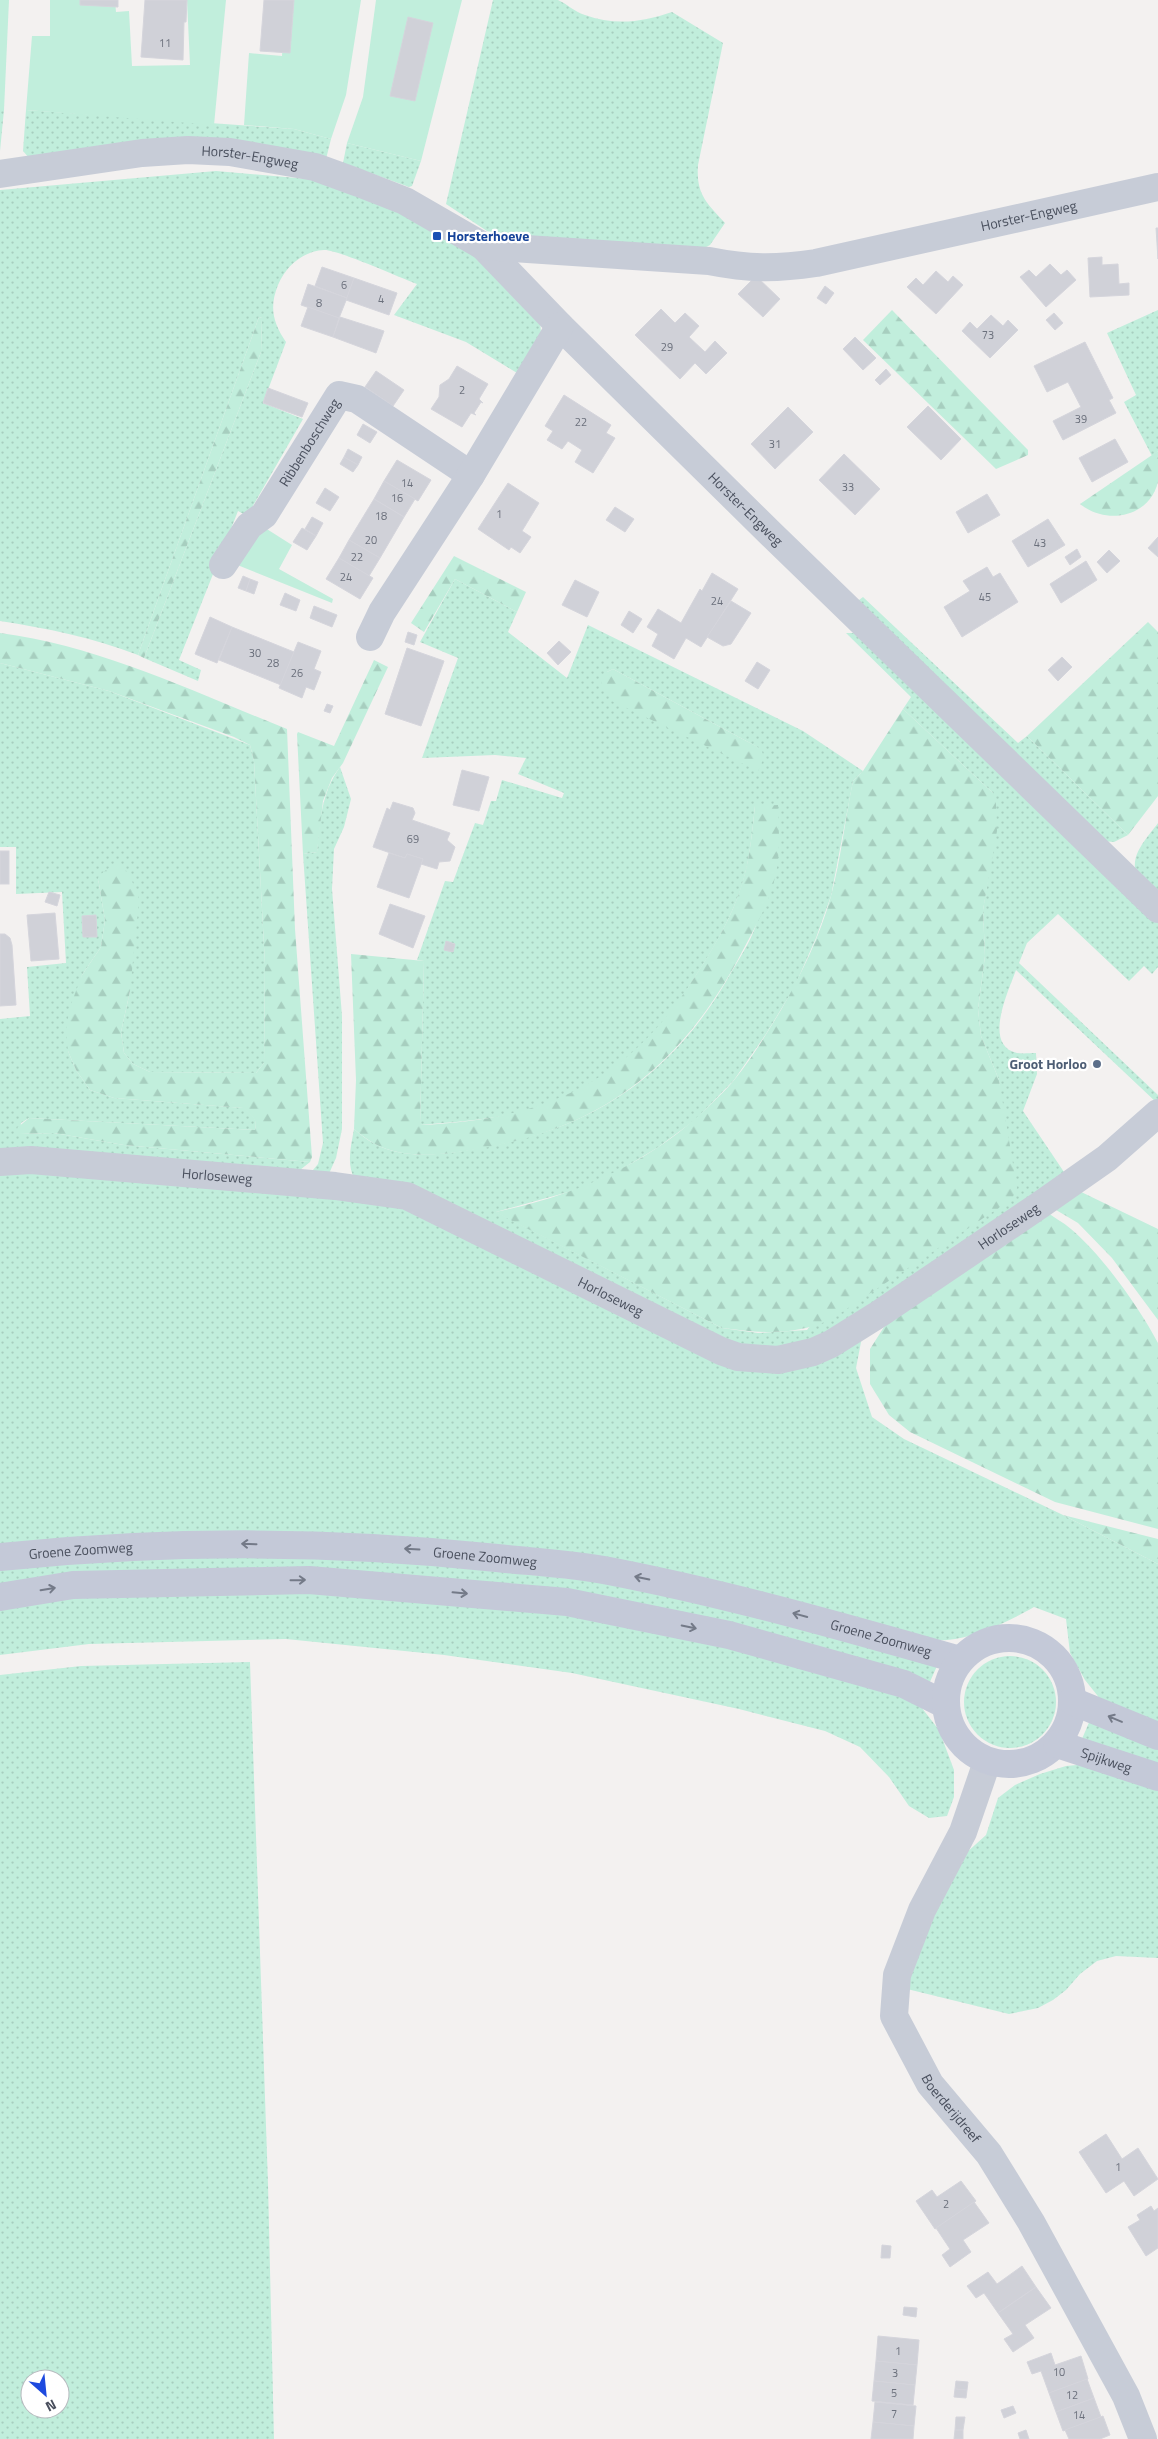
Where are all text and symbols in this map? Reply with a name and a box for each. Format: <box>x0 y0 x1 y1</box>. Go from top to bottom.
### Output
house number: 11 <box>159 35 171 51</box>
street label: Horster-Engweg <box>201 140 300 174</box>
street label: Horster-Engweg <box>979 194 1079 236</box>
place label: Horsterhoeve <box>447 225 529 246</box>
marker: Horsterhoeve <box>431 230 443 242</box>
house number: 6 <box>341 277 347 293</box>
house number: 4 <box>378 291 384 307</box>
house number: 8 <box>316 295 322 311</box>
house number: 73 <box>982 327 994 343</box>
house number: 29 <box>661 339 673 355</box>
house number: 2 <box>459 382 465 398</box>
street label: Ribbenboschweg <box>273 394 345 491</box>
house number: 39 <box>1075 411 1087 427</box>
house number: 22 <box>575 414 587 430</box>
house number: 31 <box>769 436 781 452</box>
street label: Horster-Engweg <box>704 467 788 550</box>
house number: 14 <box>401 475 413 491</box>
house number: 33 <box>842 479 854 495</box>
house number: 16 <box>391 490 403 506</box>
house number: 1 <box>496 506 502 522</box>
house number: 18 <box>375 508 387 524</box>
house number: 20 <box>365 532 377 548</box>
house number: 43 <box>1034 535 1046 551</box>
house number: 22 <box>351 549 363 565</box>
house number: 24 <box>340 569 352 585</box>
house number: 45 <box>979 589 991 605</box>
house number: 24 <box>711 593 723 609</box>
house number: 30 <box>249 645 261 661</box>
house number: 28 <box>267 655 279 671</box>
house number: 26 <box>291 665 303 681</box>
house number: 69 <box>407 831 419 847</box>
place label: Groot Horloo <box>1009 1053 1087 1074</box>
marker: Groot Horloo <box>1091 1058 1103 1070</box>
street label: Horloseweg <box>181 1162 253 1189</box>
street label: Horloseweg <box>973 1197 1044 1254</box>
street label: Horloseweg <box>575 1271 647 1321</box>
street label: Groene Zoomweg <box>28 1536 133 1564</box>
one-way arrow <box>241 1539 257 1548</box>
street label: Groene Zoomweg <box>432 1541 538 1572</box>
one-way arrow <box>404 1545 420 1554</box>
one-way arrow <box>634 1573 650 1583</box>
one-way arrow <box>290 1576 306 1585</box>
one-way arrow <box>40 1584 56 1594</box>
one-way arrow <box>451 1588 467 1598</box>
one-way arrow <box>793 1610 809 1620</box>
street label: Groene Zoomweg <box>828 1613 934 1661</box>
one-way arrow <box>681 1623 697 1632</box>
one-way arrow <box>1108 1713 1123 1723</box>
street label: Spijkweg <box>1078 1742 1135 1778</box>
street label: Boerderijdreef <box>917 2070 987 2148</box>
house number: 1 <box>1115 2159 1121 2175</box>
house number: 2 <box>943 2196 949 2212</box>
house number: 1 <box>895 2343 901 2359</box>
house number: 10 <box>1053 2364 1065 2380</box>
house number: 3 <box>892 2365 898 2381</box>
north arrow <box>20 2369 70 2419</box>
house number: 5 <box>891 2385 897 2401</box>
house number: 12 <box>1066 2387 1078 2403</box>
text: N <box>42 2394 60 2418</box>
house number: 7 <box>891 2406 897 2422</box>
house number: 14 <box>1073 2407 1085 2423</box>

